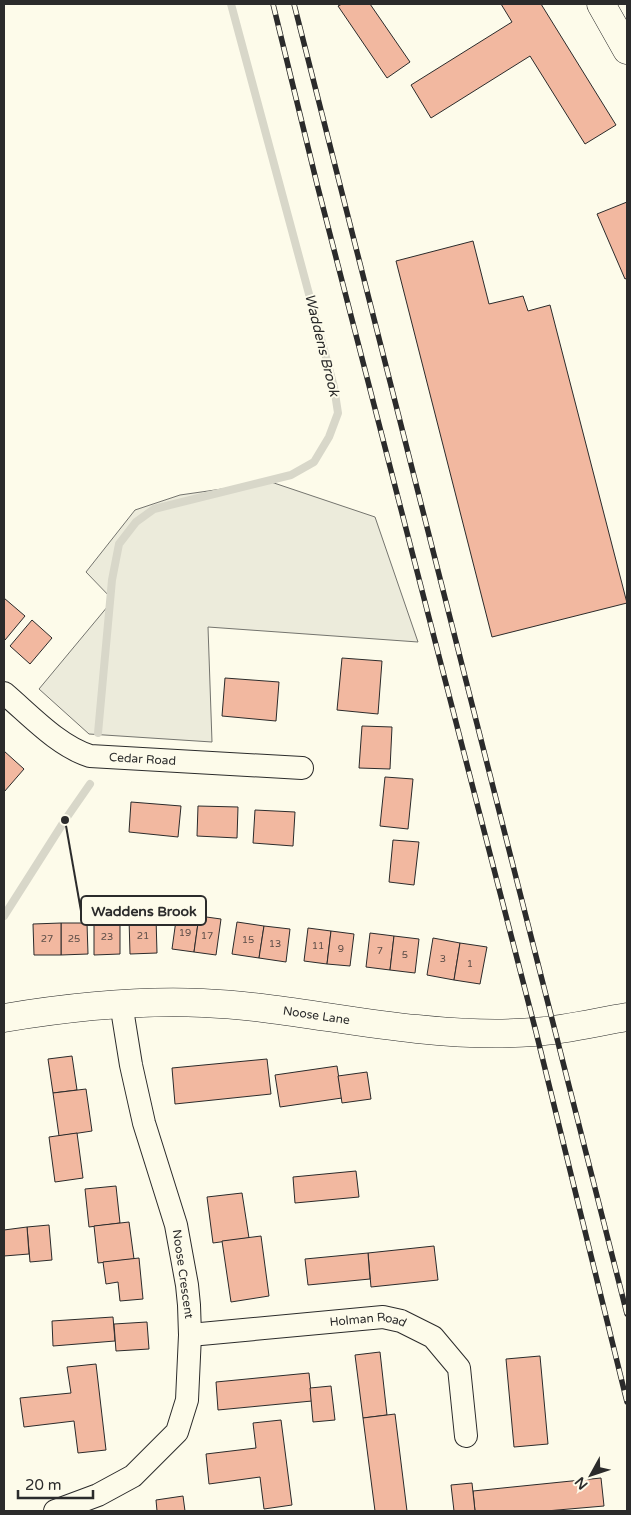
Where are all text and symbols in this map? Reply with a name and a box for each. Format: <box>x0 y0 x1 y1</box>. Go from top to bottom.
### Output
water label: Waddens Brook <box>301 292 343 399</box>
street label: Cedar Road <box>109 750 176 768</box>
callout: Waddens Brook <box>81 896 206 925</box>
text: Waddens Brook <box>91 903 197 920</box>
house number: 19 <box>179 927 191 939</box>
house number: 21 <box>137 930 149 942</box>
house number: 17 <box>201 930 213 942</box>
house number: 23 <box>101 931 113 943</box>
house number: 27 <box>41 933 53 945</box>
house number: 25 <box>68 933 80 945</box>
house number: 15 <box>242 934 254 946</box>
house number: 13 <box>269 938 281 950</box>
house number: 11 <box>312 940 324 952</box>
house number: 9 <box>338 943 344 955</box>
house number: 7 <box>377 945 383 957</box>
house number: 5 <box>402 949 408 961</box>
house number: 3 <box>440 953 446 965</box>
house number: 1 <box>467 958 473 970</box>
street label: Noose Lane <box>282 1004 351 1027</box>
street label: Noose Crescent <box>170 1229 196 1320</box>
street label: Holman Road <box>329 1310 409 1330</box>
north arrow <box>566 1450 616 1500</box>
scale bar <box>18 1468 92 1500</box>
text: N <box>571 1473 592 1493</box>
text: 20 m <box>25 1476 62 1494</box>

